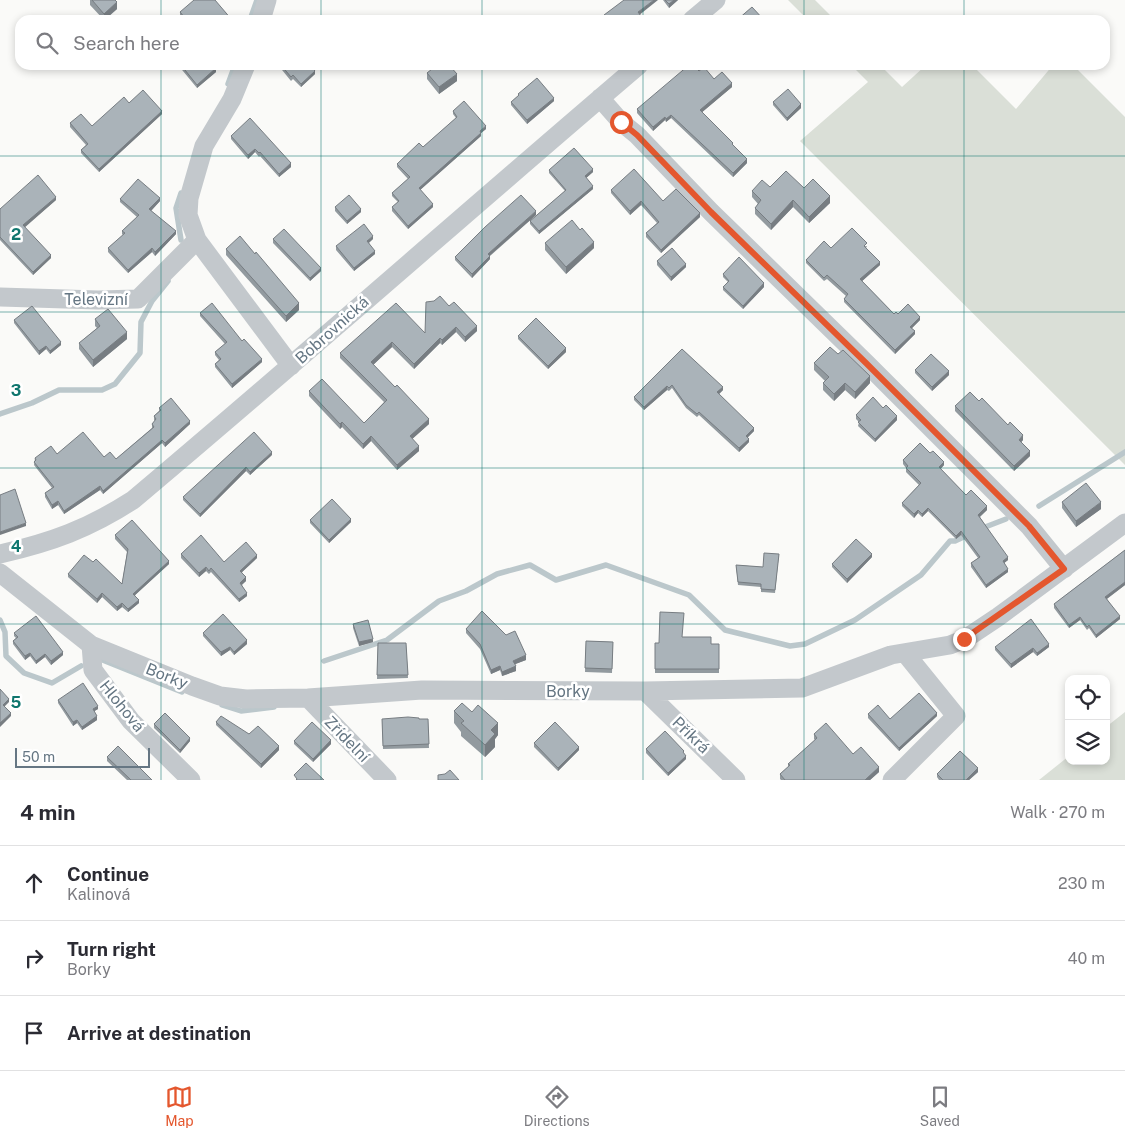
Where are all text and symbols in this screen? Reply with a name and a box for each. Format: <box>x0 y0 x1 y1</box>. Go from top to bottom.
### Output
search box <box>15 15 1110 70</box>
icon: search <box>33 29 61 57</box>
text: Search here <box>73 32 180 54</box>
route start <box>610 111 633 134</box>
text: 2 <box>11 225 21 244</box>
street label: Televizní <box>64 290 129 309</box>
street label: Bobrovnická <box>292 292 372 368</box>
text: 3 <box>11 381 21 400</box>
text: 4 <box>11 537 22 556</box>
route end <box>953 628 976 651</box>
street label: Borky <box>143 659 191 693</box>
map controls <box>1065 675 1110 765</box>
button: locate <box>1065 675 1110 720</box>
street label: Hlohová <box>96 676 148 736</box>
street label: Borky <box>546 682 590 701</box>
text: 5 <box>11 693 22 712</box>
street label: Zřídelní <box>321 712 374 767</box>
street label: Příkrá <box>668 713 714 757</box>
button: layers <box>1065 720 1110 765</box>
scale bar <box>15 745 150 768</box>
text: 50 m <box>22 749 55 765</box>
text: 4 min <box>20 800 75 825</box>
text: Walk · 270 m <box>1010 803 1105 822</box>
text: Continue <box>67 863 149 885</box>
icon: ahead <box>20 869 48 897</box>
text: 230 m <box>1058 874 1105 893</box>
text: Kalinová <box>67 885 130 904</box>
text: Turn right <box>67 938 156 960</box>
icon: right <box>20 944 48 972</box>
text: 40 m <box>1067 949 1105 968</box>
text: Borky <box>67 960 111 979</box>
icon: arrive <box>20 1019 48 1047</box>
text: Arrive at destination <box>67 1022 251 1044</box>
tab: Map <box>165 1083 194 1129</box>
tab: Directions <box>524 1083 590 1129</box>
tab: Saved <box>920 1083 960 1129</box>

